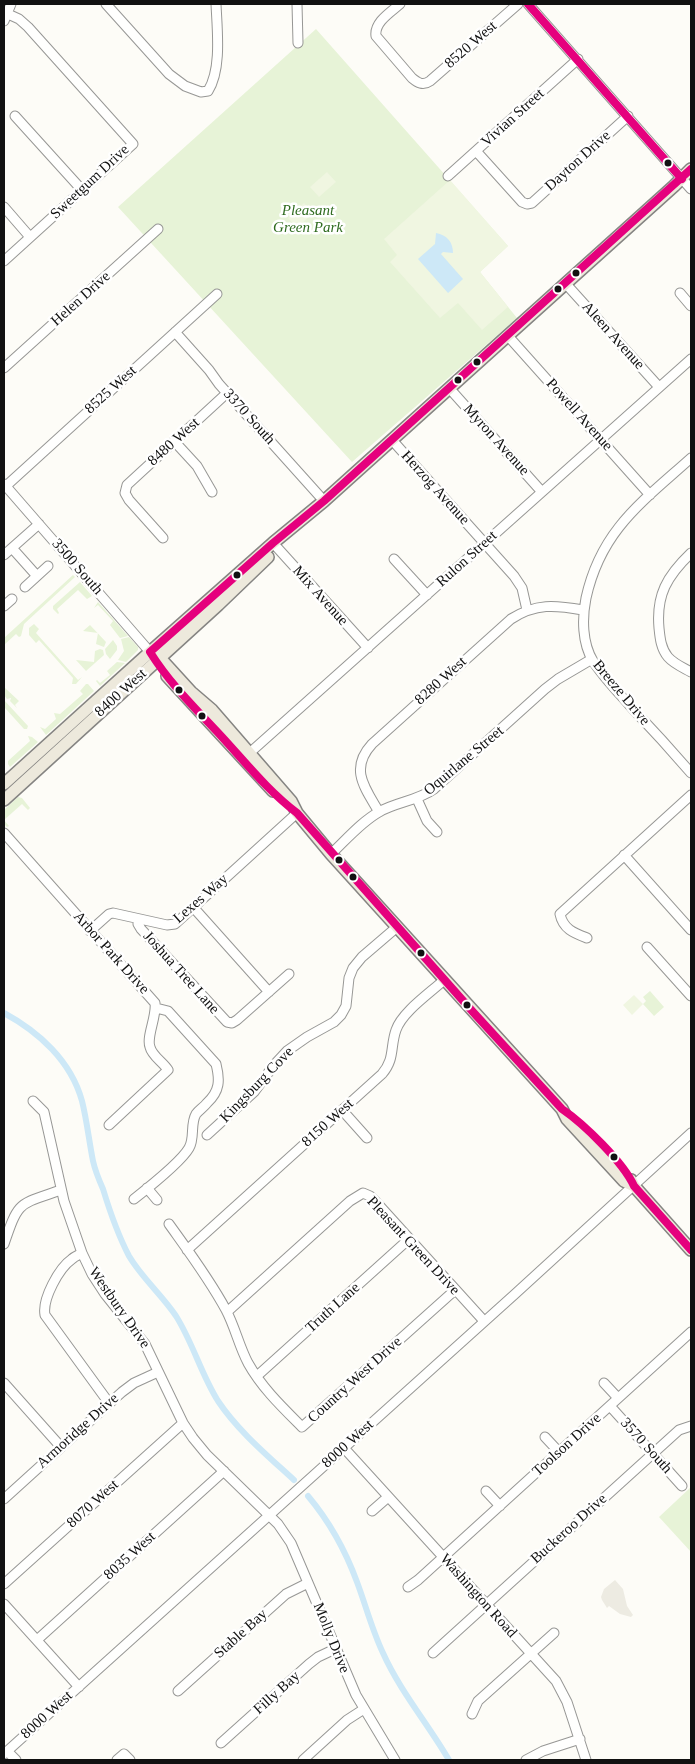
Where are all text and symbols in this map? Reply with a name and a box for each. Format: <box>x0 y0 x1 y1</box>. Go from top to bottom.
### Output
street label: 8520 West <box>441 17 501 73</box>
street label: Vivian Street <box>478 85 548 151</box>
street label: Dayton Drive <box>541 127 615 195</box>
street label: Sweetgum Drive <box>47 141 133 223</box>
unlabelled marker <box>663 158 673 168</box>
park label: Pleasant Green Park <box>273 202 343 237</box>
street label: Helen Drive <box>48 268 114 330</box>
unlabelled marker <box>571 268 581 278</box>
unlabelled marker <box>553 284 563 294</box>
street label: Aleen Avenue <box>578 298 648 374</box>
unlabelled marker <box>472 357 482 367</box>
street label: 8525 West <box>81 362 141 418</box>
unlabelled marker <box>453 375 463 385</box>
street label: Powell Avenue <box>542 375 616 455</box>
street label: 3370 South <box>219 385 279 449</box>
street label: Myron Avenue <box>459 400 533 480</box>
street label: 8480 West <box>144 414 204 470</box>
street label: Herzog Avenue <box>397 447 473 529</box>
street label: Rulon Street <box>433 527 501 591</box>
street label: 3500 South <box>48 535 106 599</box>
street label: Mix Avenue <box>288 562 352 630</box>
unlabelled marker <box>232 570 242 580</box>
street label: 8280 West <box>411 653 471 709</box>
street label: Breeze Drive <box>589 657 653 729</box>
street label: 8400 West <box>91 665 151 721</box>
unlabelled marker <box>174 685 184 695</box>
unlabelled marker <box>197 711 207 721</box>
street label: Oquirlane Street <box>420 722 508 800</box>
unlabelled marker <box>334 855 344 865</box>
street label: Lexes Way <box>170 870 232 928</box>
unlabelled marker <box>348 872 358 882</box>
street label: Arbor Park Drive <box>69 908 153 998</box>
street label: Joshua Tree Lane <box>139 928 223 1018</box>
unlabelled marker <box>416 948 426 958</box>
unlabelled marker <box>462 1000 472 1010</box>
street label: Kingsburg Cove <box>216 1043 298 1127</box>
street label: 8150 West <box>298 1095 358 1151</box>
unlabelled marker <box>609 1152 619 1162</box>
street label: Pleasant Green Drive <box>363 1193 463 1299</box>
street label: Westbury Drive <box>84 1264 154 1352</box>
street label: Truth Lane <box>302 1279 364 1337</box>
street label: Country West Drive <box>304 1333 406 1427</box>
street label: Armoridge Drive <box>33 1390 123 1472</box>
street label: Toolson Drive <box>529 1410 605 1480</box>
street label: 3570 South <box>616 1414 676 1478</box>
street label: 8000 West <box>318 1416 378 1472</box>
street label: 8070 West <box>63 1476 123 1532</box>
street label: Buckeroo Drive <box>527 1490 611 1568</box>
street label: 8035 West <box>100 1528 160 1584</box>
street label: Washington Road <box>436 1550 520 1642</box>
street label: Molly Drive <box>309 1600 353 1676</box>
street label: Stable Bay <box>211 1605 271 1663</box>
street label: Filly Bay <box>250 1667 304 1719</box>
street label: 8000 West <box>17 1687 77 1743</box>

